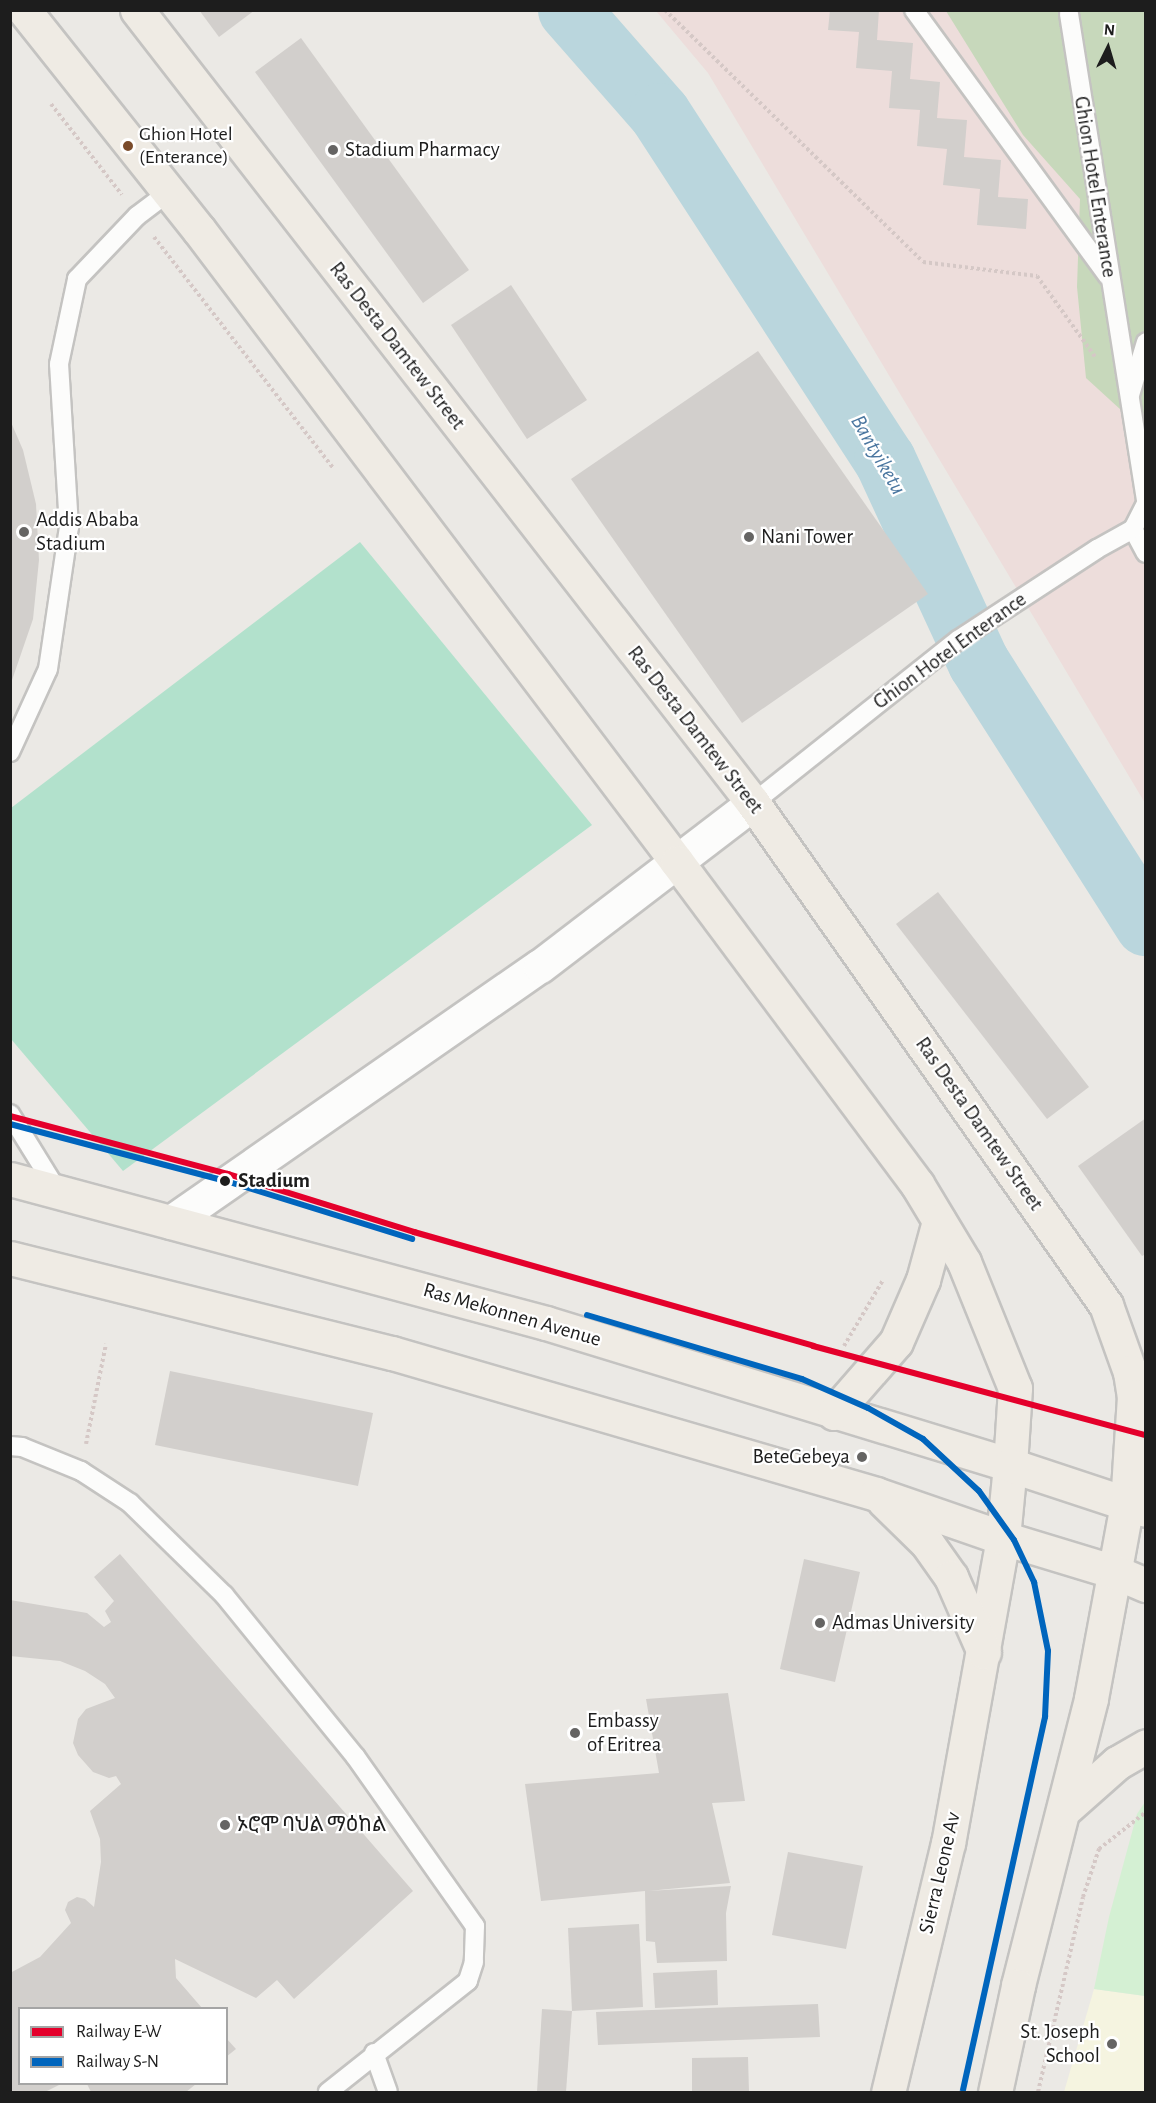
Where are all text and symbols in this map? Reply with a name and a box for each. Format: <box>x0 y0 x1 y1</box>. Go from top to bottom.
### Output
north arrow <box>1078 18 1138 78</box>
text: N <box>1103 22 1116 39</box>
street label: Ghion Hotel Enterance <box>1068 95 1122 279</box>
place label: Ghion Hotel (Enterance) <box>139 122 233 169</box>
place label: Stadium Pharmacy <box>345 137 500 163</box>
marker: Ghion Hotel (Enterance) <box>122 140 134 152</box>
marker: Stadium Pharmacy <box>326 143 340 157</box>
street label: Ras Desta Damtew Street <box>324 257 470 435</box>
water label: Bantyiketu <box>845 410 911 500</box>
place label: Addis Ababa Stadium <box>36 507 139 557</box>
place label: Nani Tower <box>761 524 853 550</box>
marker: Addis Ababa Stadium <box>17 525 31 539</box>
marker: Nani Tower <box>742 530 756 544</box>
street label: Ghion Hotel Enterance <box>868 587 1032 715</box>
street label: Ras Desta Damtew Street <box>622 641 768 819</box>
street label: Ras Desta Damtew Street <box>910 1032 1048 1216</box>
place label: Stadium <box>238 1168 310 1194</box>
marker: Stadium <box>216 1172 234 1190</box>
street label: Ras Mekonnen Avenue <box>420 1278 604 1352</box>
place label: BeteGebeya <box>752 1444 850 1470</box>
marker: BeteGebeya <box>855 1450 869 1464</box>
place label: Admas University <box>832 1610 975 1636</box>
marker: Admas University <box>813 1616 827 1630</box>
place label: Embassy of Eritrea <box>587 1708 661 1758</box>
marker: Embassy of Eritrea <box>568 1726 582 1740</box>
street label: Sierra Leone Av <box>914 1810 966 1936</box>
place label: ኦሮሞ ባህል ማዕከል <box>237 1812 386 1838</box>
marker: ኦሮሞ ባህል ማዕከል <box>218 1818 232 1832</box>
legend <box>18 2007 228 2085</box>
place label: St. Joseph School <box>1020 2019 1100 2069</box>
text: Railway E-W <box>76 2023 162 2041</box>
marker: St. Joseph School <box>1105 2037 1119 2051</box>
text: Railway S-N <box>76 2053 159 2071</box>

